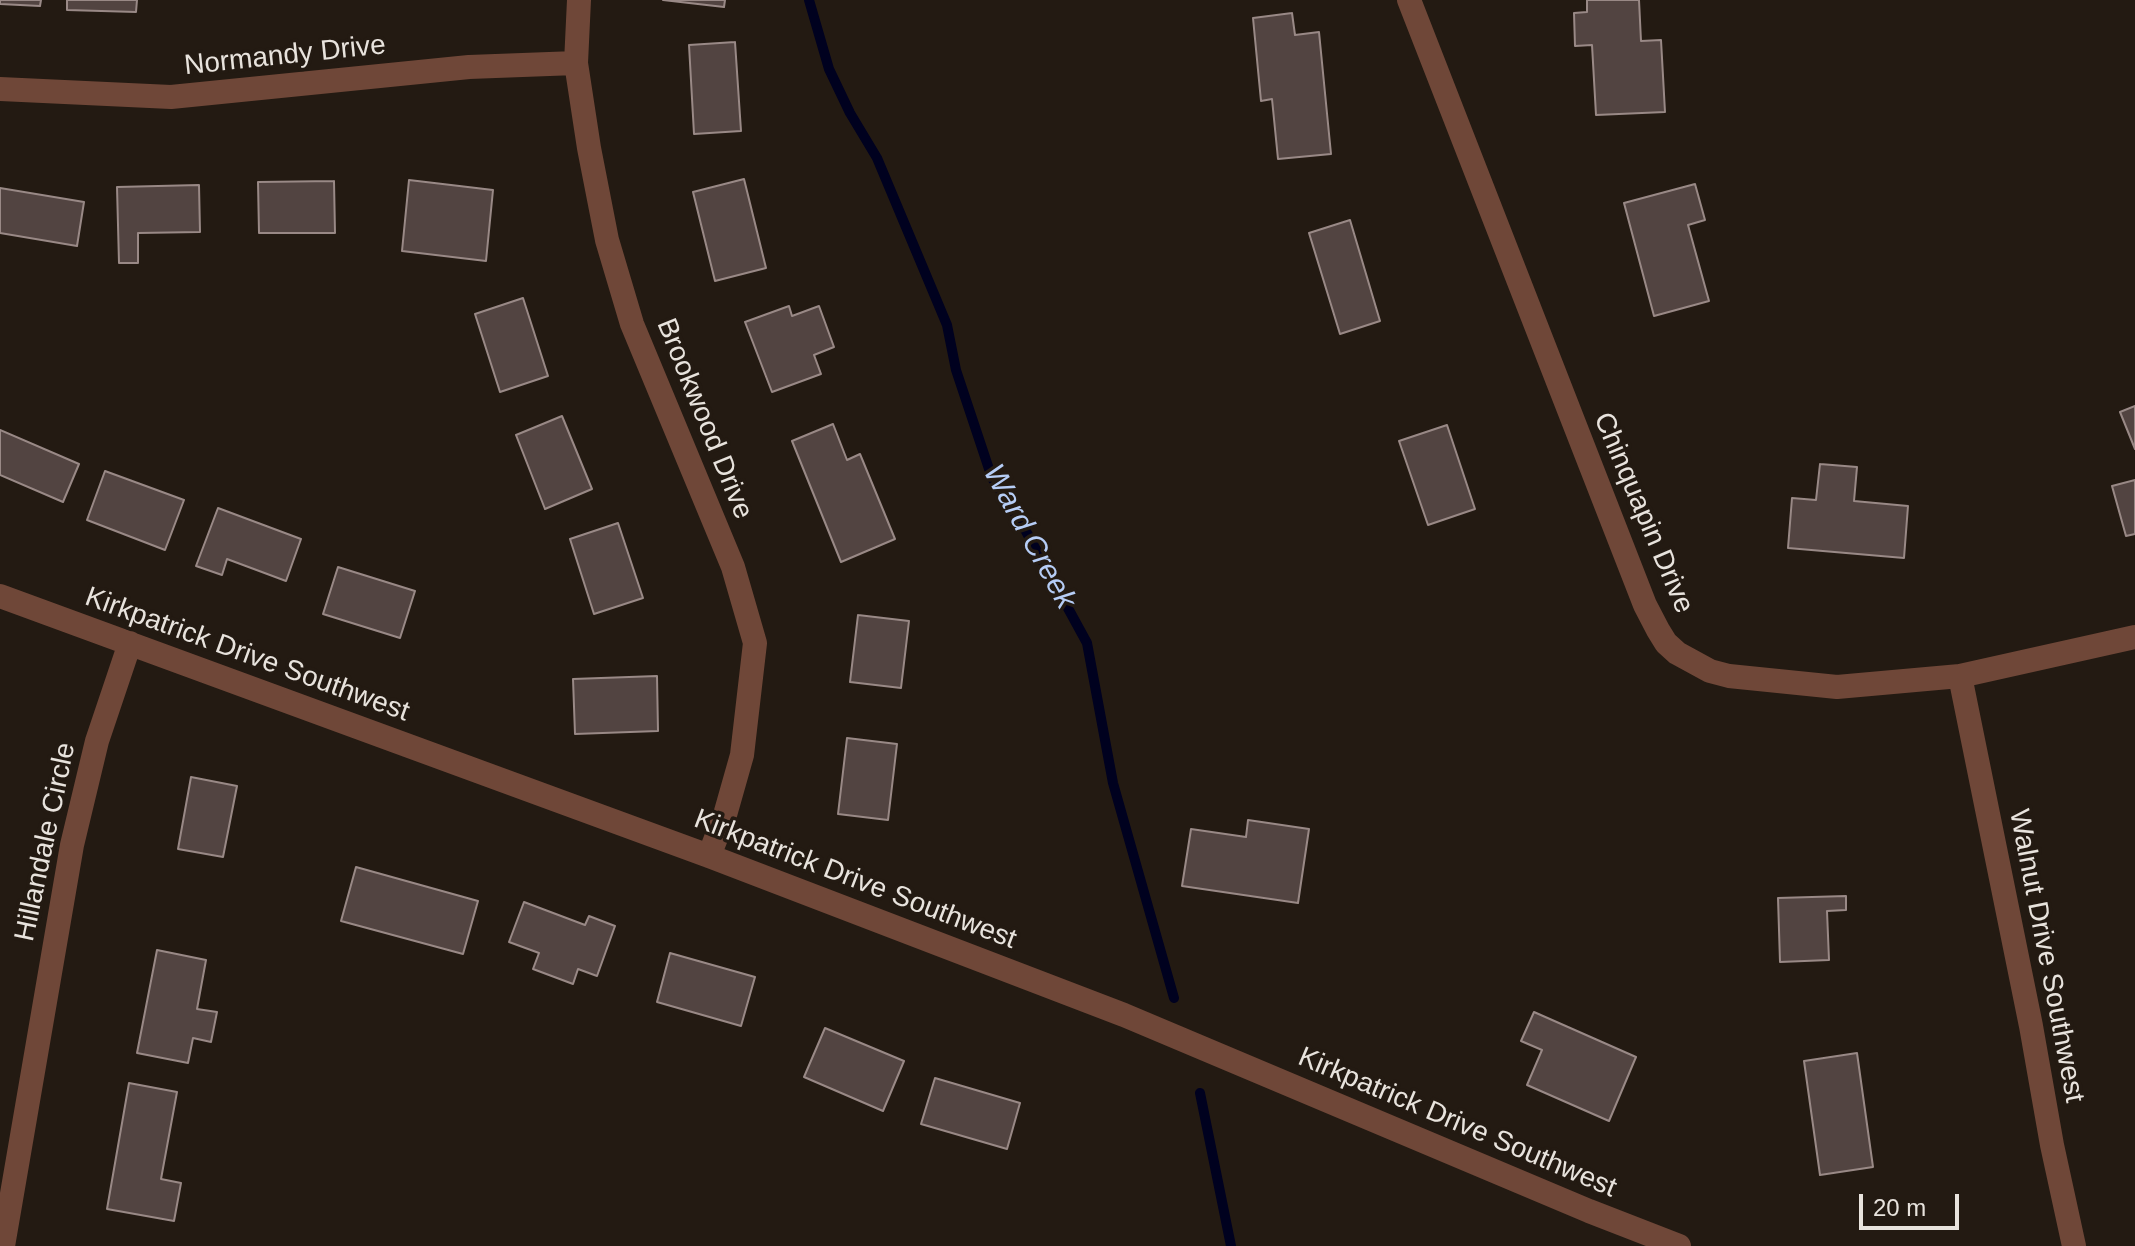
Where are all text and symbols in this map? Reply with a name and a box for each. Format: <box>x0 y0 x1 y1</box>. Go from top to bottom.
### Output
street label: Normandy Drive <box>183 29 387 83</box>
street label: Brookwood Drive <box>648 314 760 524</box>
street label: Chinquapin Drive <box>1586 408 1700 618</box>
water label: Ward Creek <box>975 459 1083 615</box>
street label: Kirkpatrick Drive Southwest <box>80 581 414 729</box>
street label: Hillandale Circle <box>9 740 83 944</box>
street label: Kirkpatrick Drive Southwest <box>689 803 1021 957</box>
street label: Walnut Drive Southwest <box>2001 807 2091 1105</box>
street label: Kirkpatrick Drive Southwest <box>1293 1041 1621 1205</box>
scale bar <box>1863 1178 1963 1228</box>
text: 20 m <box>1873 1194 1926 1221</box>

